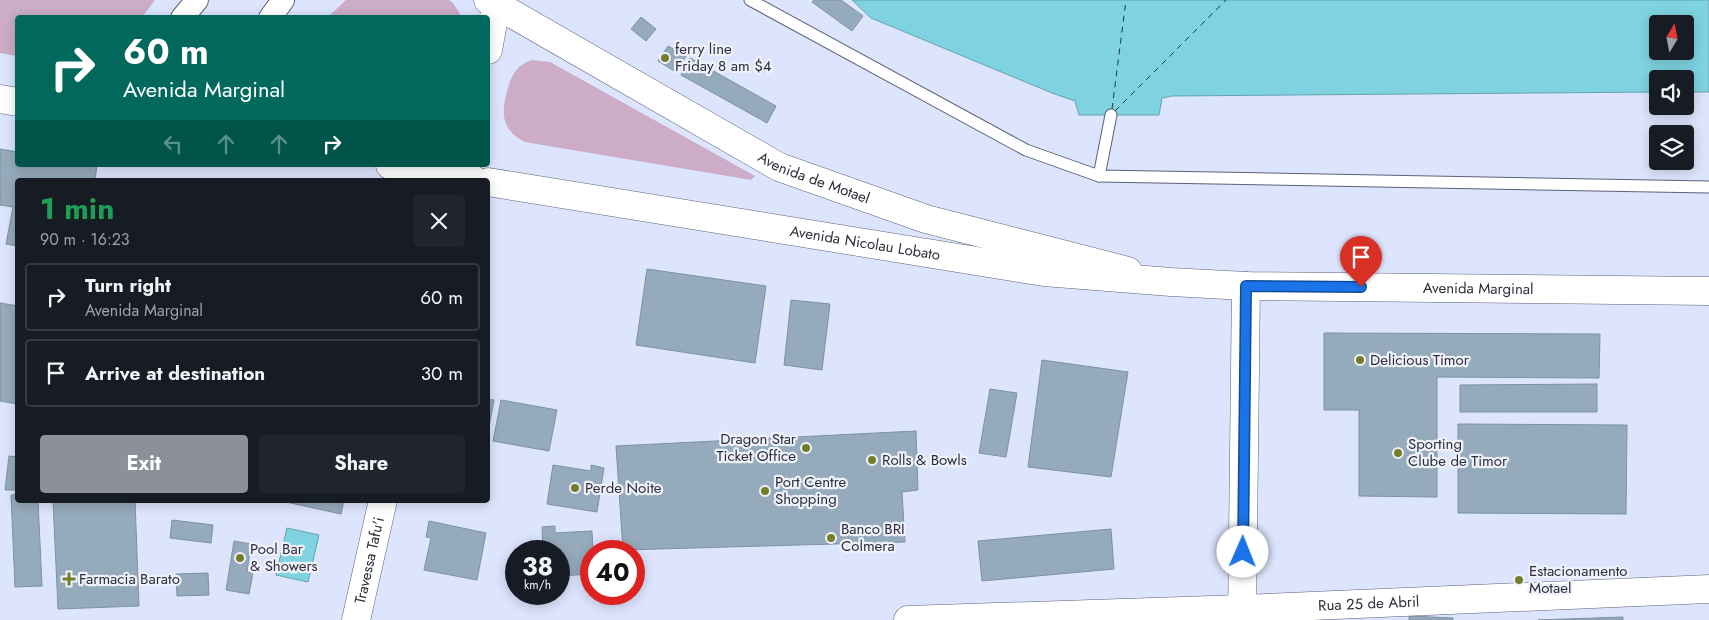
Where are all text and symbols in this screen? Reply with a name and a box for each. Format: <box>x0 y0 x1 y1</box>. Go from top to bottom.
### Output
north arrow <box>1649 15 1694 60</box>
map controls <box>1649 15 1694 170</box>
text: 60 m <box>123 27 209 77</box>
icon: right <box>40 35 105 100</box>
place label: ferry line Friday 8 am $4 <box>675 38 772 77</box>
marker: ferry line Friday 8 am $4 <box>659 52 671 64</box>
button: sound <box>1649 70 1694 115</box>
text: Avenida Marginal <box>123 73 285 105</box>
button: layers <box>1649 125 1694 170</box>
icon: left <box>159 130 187 158</box>
icon: ahead <box>212 130 240 158</box>
icon: ahead <box>265 130 293 158</box>
icon: right <box>318 130 346 158</box>
street label: Avenida de Motael <box>754 146 873 209</box>
text: 1 min <box>40 187 114 230</box>
button: close <box>413 195 465 247</box>
street label: Avenida Nicolau Lobato <box>788 220 942 266</box>
text: 90 m · 16:23 <box>40 228 130 251</box>
pin <box>1340 236 1382 287</box>
icon: arrive <box>1347 243 1375 271</box>
text: Turn right <box>85 272 171 299</box>
street label: Avenida Marginal <box>1423 277 1534 300</box>
icon: right <box>42 283 70 311</box>
text: 60 m <box>420 284 463 311</box>
text: Avenida Marginal <box>85 299 203 322</box>
place label: Delicious Timor <box>1370 349 1470 371</box>
marker: Delicious Timor <box>1354 354 1366 366</box>
icon: arrive <box>42 359 70 387</box>
text: Arrive at destination <box>85 360 265 387</box>
text: 30 m <box>421 360 463 387</box>
place label: Dragon Star Ticket Office <box>717 428 797 467</box>
place label: Sporting Clube de Timor <box>1408 433 1508 472</box>
button: Exit <box>40 435 248 493</box>
button: Share <box>258 435 465 493</box>
marker: Dragon Star Ticket Office <box>800 442 812 454</box>
marker: Sporting Clube de Timor <box>1392 447 1404 459</box>
place label: Rolls & Bowls <box>882 449 967 471</box>
marker: Rolls & Bowls <box>866 454 878 466</box>
place label: Port Centre Shopping <box>775 471 847 510</box>
place label: Perde Noite <box>585 477 662 499</box>
marker: Perde Noite <box>569 482 581 494</box>
marker: Port Centre Shopping <box>759 485 771 497</box>
street label: Travessa Tafu'i <box>349 515 390 606</box>
place label: Banco BRI Colmera <box>841 518 905 557</box>
position arrow <box>1216 525 1268 577</box>
marker: Banco BRI Colmera <box>825 532 837 544</box>
place label: Pool Bar & Showers <box>250 538 318 577</box>
speed limit sign: 40 <box>580 540 645 605</box>
text: 38 <box>522 548 553 584</box>
marker: Pool Bar & Showers <box>234 552 246 564</box>
place label: Estacionamento Motael <box>1529 560 1628 599</box>
place label: Farmacia Barato <box>79 568 180 590</box>
marker: Farmacia Barato <box>63 573 75 585</box>
marker: Estacionamento Motael <box>1513 574 1525 586</box>
text: km/h <box>524 576 551 594</box>
street label: Rua 25 de Abril <box>1318 590 1420 617</box>

